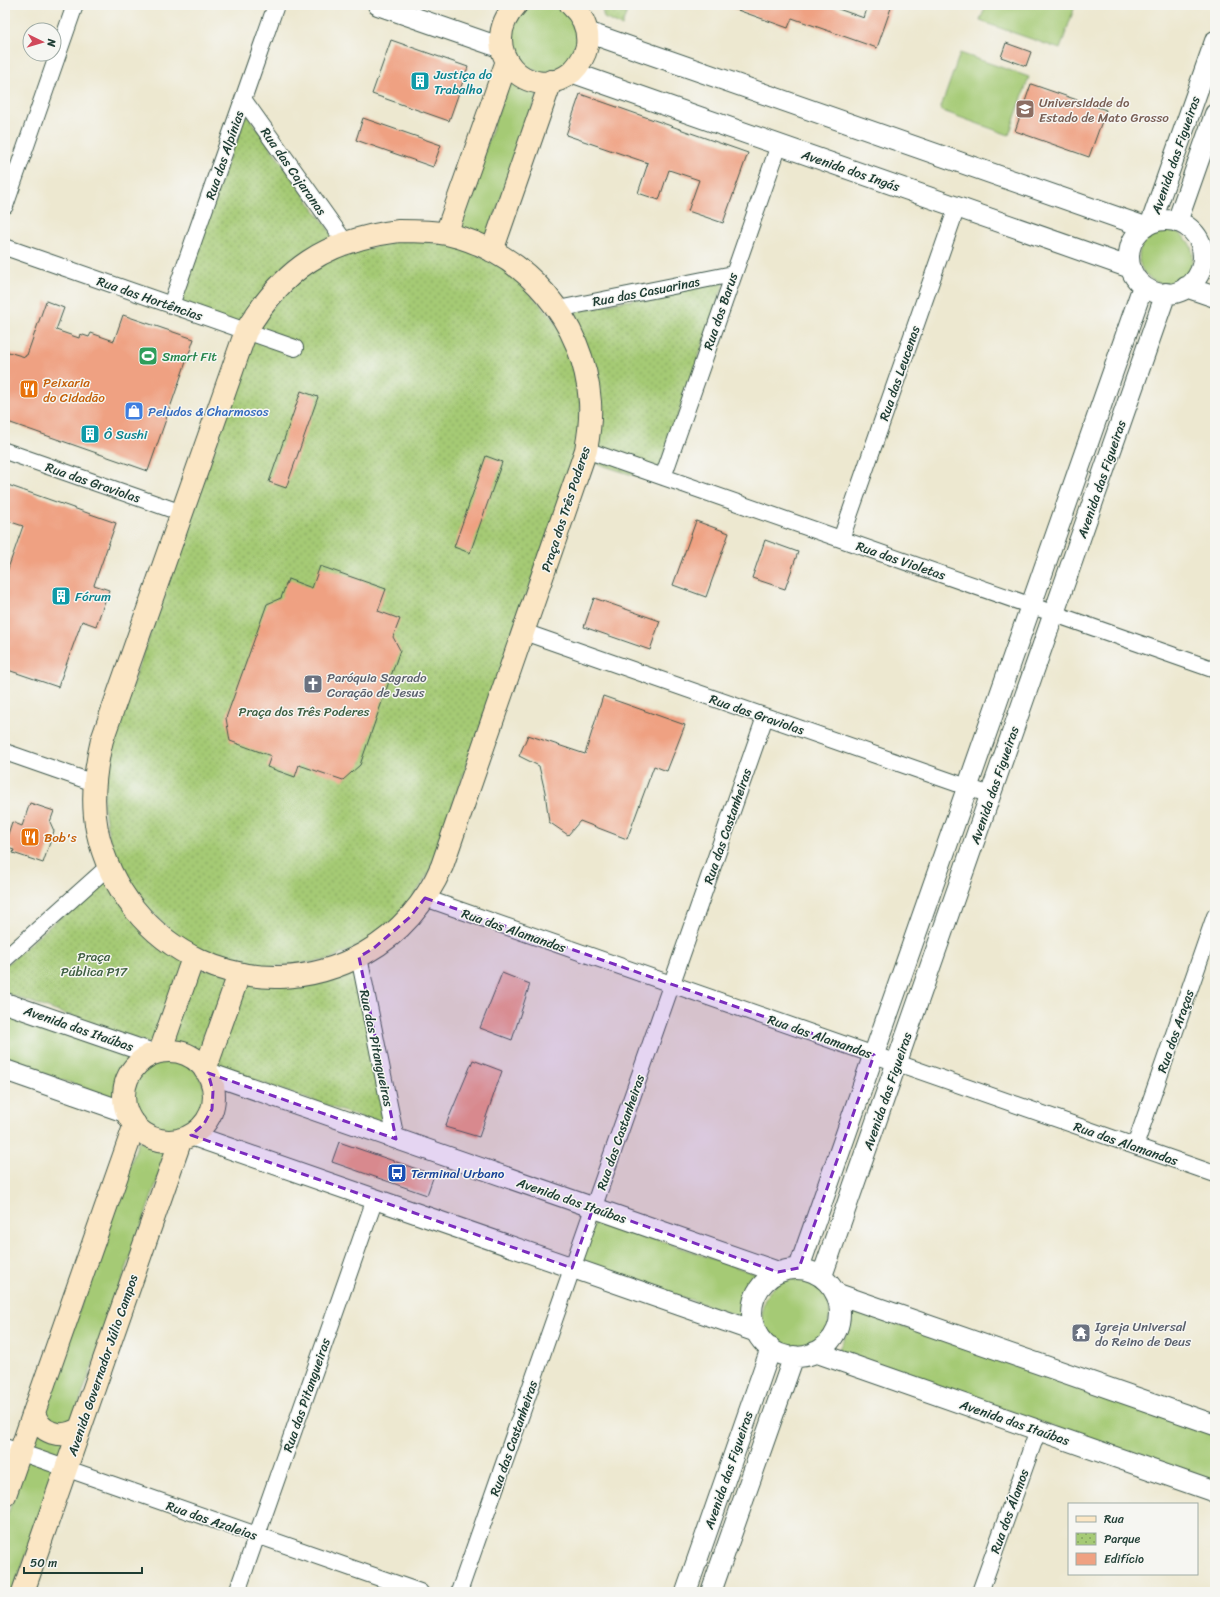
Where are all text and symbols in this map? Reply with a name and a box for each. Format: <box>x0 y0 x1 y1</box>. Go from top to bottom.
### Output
north arrow <box>22 22 62 62</box>
text: N <box>42 37 61 48</box>
place label: Justiça do Trabalho <box>433 63 493 101</box>
building icon: Justiça do Trabalho <box>409 70 431 92</box>
place label: Universidade do Estado de Mato Grosso <box>1039 91 1169 129</box>
street label: Avenida das Figueiras <box>1144 93 1206 218</box>
school or university icon: Universidade do Estado de Mato Grosso <box>1014 98 1036 120</box>
street label: Rua das Alpínias <box>199 107 251 203</box>
street label: Rua das Cajaranas <box>255 122 333 221</box>
street label: Avenida dos Ingás <box>798 143 903 198</box>
street label: Rua dos Barus <box>697 268 745 353</box>
street label: Rua das Hortências <box>94 270 207 328</box>
street label: Rua das Casuarinas <box>591 270 702 313</box>
street label: Rua das Leucenas <box>872 322 927 424</box>
sports icon: Smart Fit <box>137 345 159 367</box>
place label: Smart Fit <box>162 345 217 368</box>
place label: Peixaria do Cidadão <box>43 371 105 409</box>
restaurant icon: Peixaria do Cidadão <box>18 378 40 400</box>
shop icon: Peludos & Charmosos <box>123 400 145 422</box>
place label: Peludos & Charmosos <box>148 400 269 423</box>
street label: Avenida das Figueiras <box>1070 417 1132 542</box>
building icon: Ô Sushi <box>79 423 101 445</box>
place label: Ô Sushi <box>104 423 148 446</box>
street label: Praça dos Três Poderes <box>534 443 597 575</box>
street label: Rua das Graviolas <box>42 455 144 510</box>
street label: Rua das Violetas <box>853 534 949 587</box>
building icon: Fórum <box>50 585 72 607</box>
place label: Fórum <box>75 585 111 608</box>
place label: Paróquia Sagrado Coração de Jesus <box>327 666 427 704</box>
church icon: Paróquia Sagrado Coração de Jesus <box>302 673 324 695</box>
street label: Rua das Graviolas <box>706 687 808 742</box>
park label: Praça dos Três Poderes <box>239 700 369 723</box>
street label: Avenida das Figueiras <box>963 723 1025 848</box>
street label: Rua das Castanheiras <box>697 765 758 887</box>
restaurant icon: Bob's <box>19 826 41 848</box>
place label: Bob's <box>44 826 77 849</box>
street label: Rua das Alamandas <box>458 902 570 959</box>
park label: Praça Pública P17 <box>61 945 129 983</box>
street label: Rua dos Araças <box>1150 985 1201 1076</box>
street label: Rua das Pitangueiras <box>353 987 400 1110</box>
street label: Avenida das Itaúbas <box>20 999 137 1058</box>
street label: Rua das Alamandas <box>764 1008 876 1065</box>
street label: Avenida das Figueiras <box>856 1029 918 1154</box>
street label: Rua das Castanheiras <box>590 1071 651 1193</box>
street label: Rua das Alamandas <box>1070 1115 1182 1172</box>
bus stop icon: Terminal Urbano <box>386 1162 408 1184</box>
place label: Terminal Urbano <box>411 1162 505 1185</box>
street label: Avenida das Itaúbas <box>513 1171 630 1230</box>
street label: Avenida Governador Júlio Campos <box>60 1271 145 1460</box>
place label: Igreja Universal do Reino de Deus <box>1094 1315 1192 1353</box>
temple icon: Igreja Universal do Reino de Deus <box>1070 1322 1092 1344</box>
street label: Rua das Pitangueiras <box>276 1334 337 1455</box>
street label: Rua das Castanheiras <box>483 1377 544 1499</box>
street label: Avenida das Itaúbas <box>956 1393 1073 1452</box>
street label: Avenida das Figueiras <box>697 1408 759 1533</box>
street label: Rua dos Álamos <box>983 1466 1035 1557</box>
street label: Rua das Azaleias <box>163 1494 261 1547</box>
legend <box>1068 1503 1198 1575</box>
text: Rua <box>1104 1508 1125 1530</box>
text: Parque <box>1104 1528 1141 1550</box>
text: Edifício <box>1104 1548 1144 1570</box>
scale bar <box>24 1549 142 1575</box>
text: 50 m <box>30 1552 57 1574</box>

